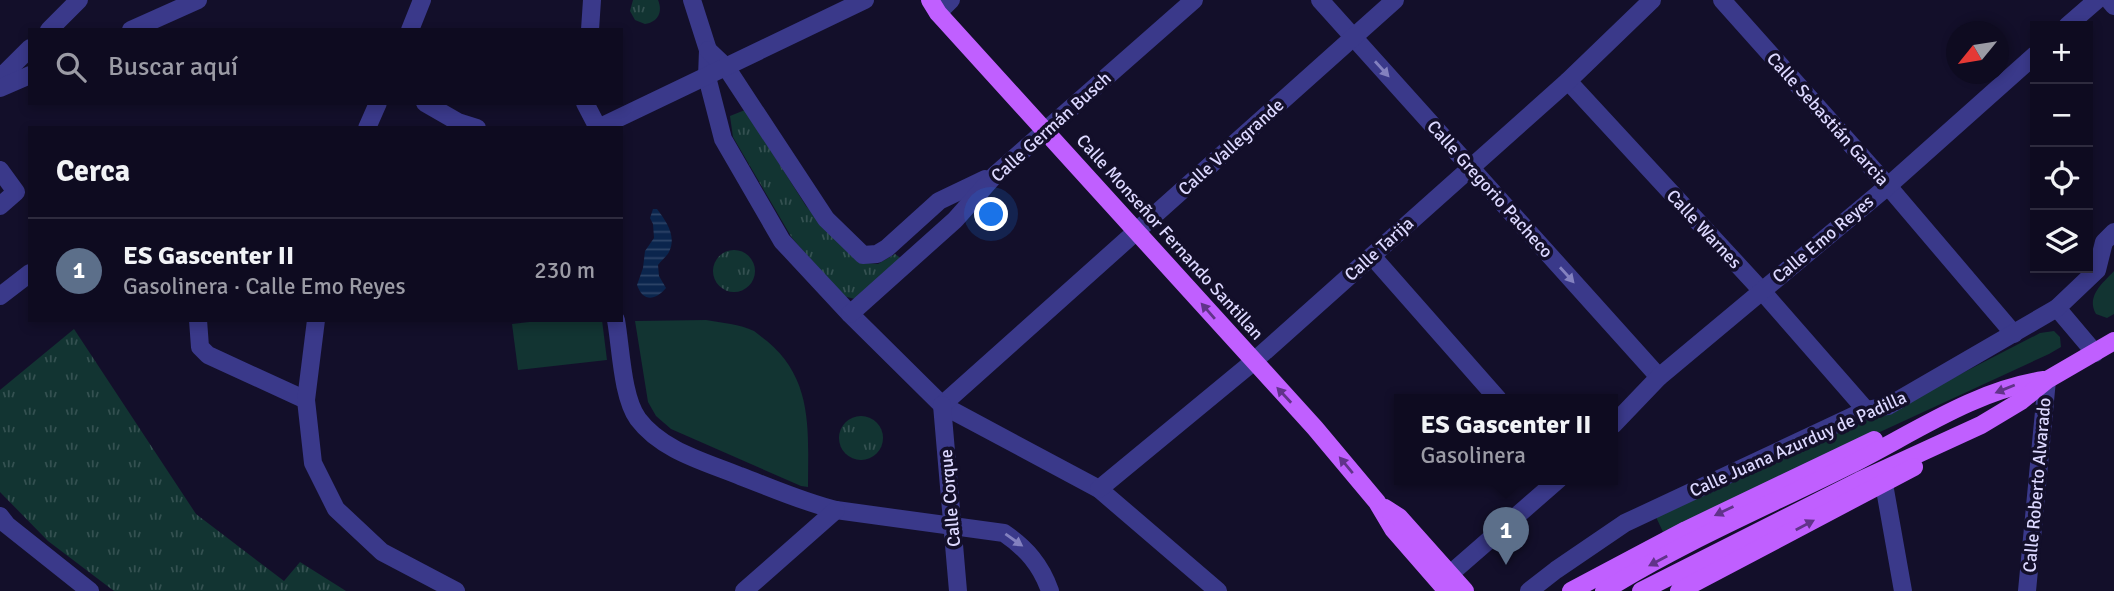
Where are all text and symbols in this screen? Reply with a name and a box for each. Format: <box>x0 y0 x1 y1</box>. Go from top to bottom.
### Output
north arrow <box>1946 21 2009 84</box>
map controls <box>2030 21 2093 273</box>
button: + <box>2030 21 2093 84</box>
search box <box>28 28 623 105</box>
icon: search <box>52 48 90 86</box>
street label: Calle Sebastián Garcia <box>1762 48 1894 190</box>
text: Buscar aquí <box>108 51 238 83</box>
one-way arrow <box>1374 60 1390 78</box>
street label: Calle Germán Busch <box>986 67 1116 187</box>
button: − <box>2030 84 2093 147</box>
street label: Calle Vallegrande <box>1174 94 1288 200</box>
street label: Calle Gregorio Pacheco <box>1422 116 1558 262</box>
street label: Calle Monseñor Fernando Santillan <box>1072 130 1268 344</box>
button: locate <box>2030 147 2093 210</box>
text: Cerca <box>56 153 130 190</box>
street label: Calle Warnes <box>1662 185 1746 273</box>
street label: Calle Emo Reyes <box>1768 190 1878 288</box>
your location <box>974 197 1008 231</box>
button: layers <box>2030 210 2093 273</box>
street label: Calle Tarija <box>1340 212 1418 286</box>
text: ES Gascenter II <box>123 240 294 272</box>
text: 1 <box>73 256 85 285</box>
text: 230 m <box>534 256 595 285</box>
one-way arrow <box>1559 266 1575 284</box>
text: Gasolinera · Calle Emo Reyes <box>123 272 406 301</box>
one-way arrow <box>1201 302 1216 319</box>
one-way arrow <box>1994 384 2015 395</box>
one-way arrow <box>1276 386 1292 404</box>
street label: Calle Juana Azurduy de Padilla <box>1686 386 1910 502</box>
popup <box>1394 394 1618 485</box>
street label: Calle Roberto Alvarado <box>2018 397 2056 573</box>
text: ES Gascenter II <box>1420 409 1592 441</box>
text: Gasolinera <box>1420 441 1526 470</box>
street label: Calle Corque <box>935 448 965 548</box>
one-way arrow <box>1339 457 1354 474</box>
one-way arrow <box>1714 506 1734 517</box>
pin: 1 <box>1483 507 1529 565</box>
one-way arrow <box>1795 520 1815 531</box>
one-way arrow <box>1004 533 1024 546</box>
one-way arrow <box>1648 555 1668 567</box>

